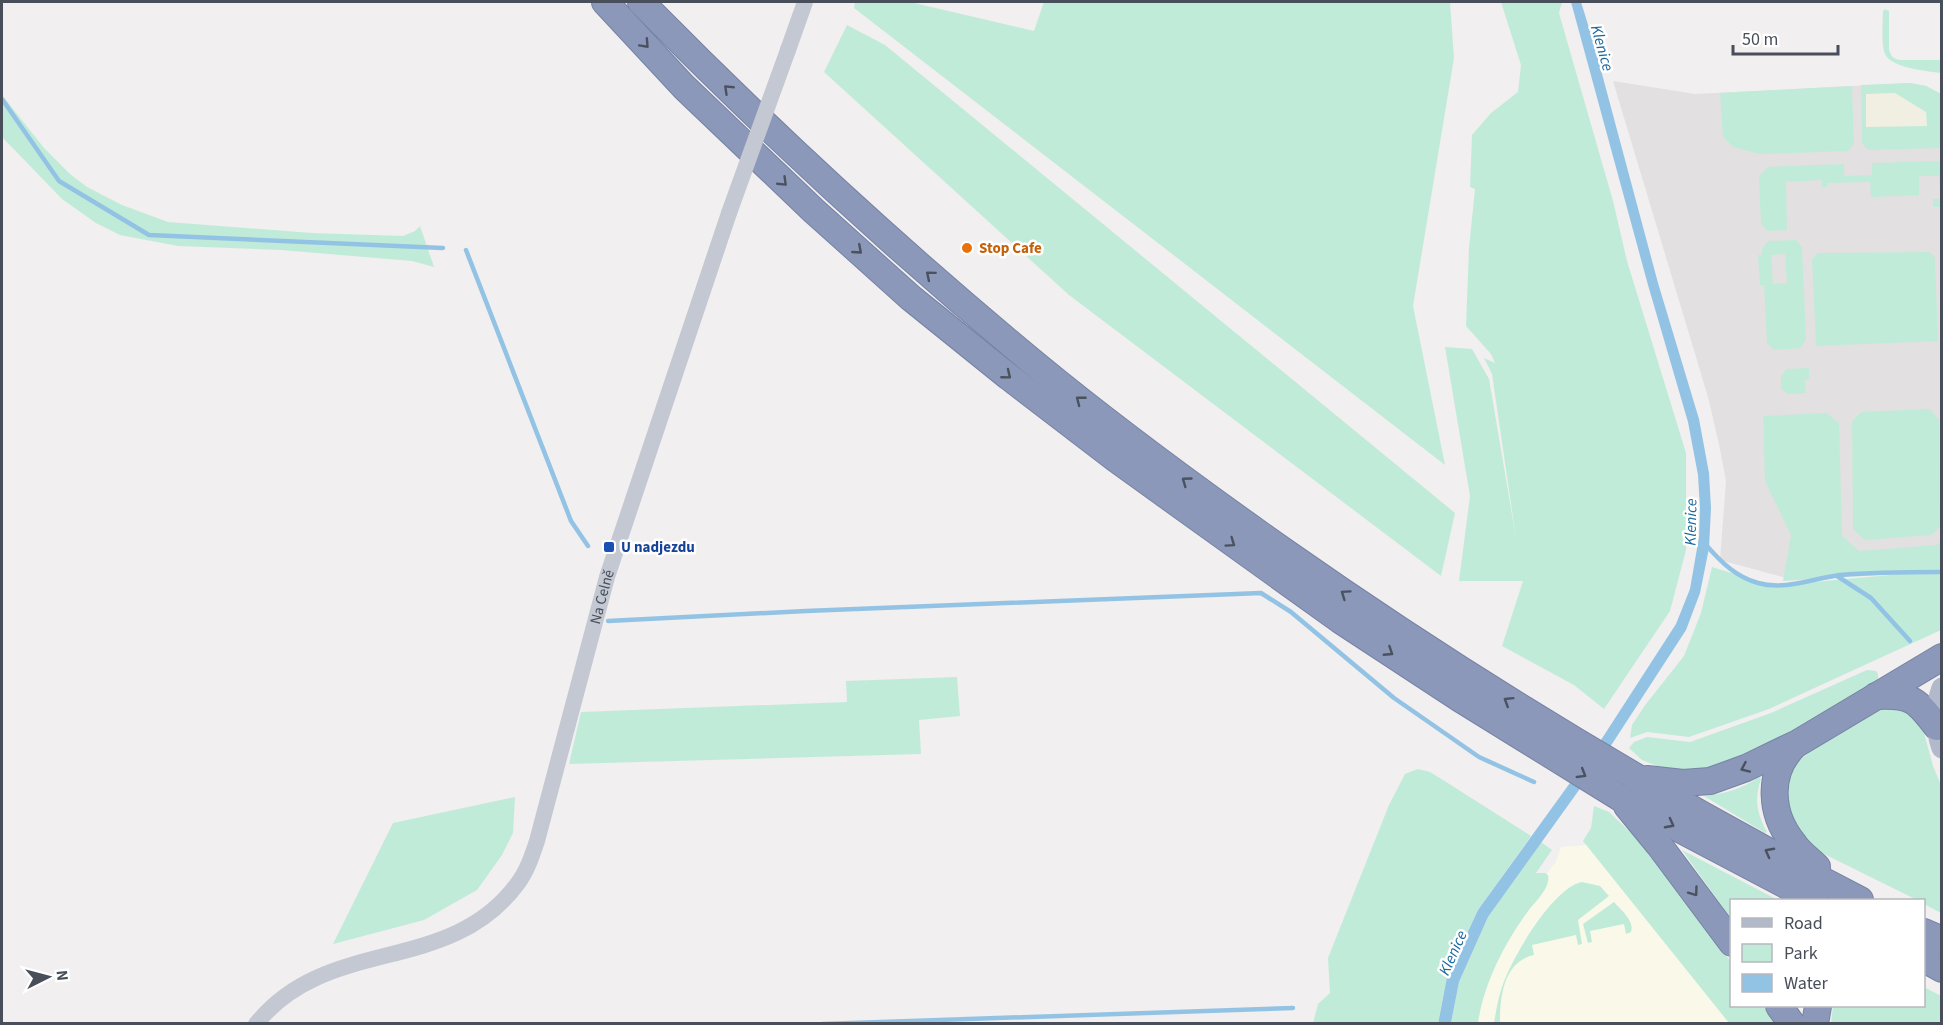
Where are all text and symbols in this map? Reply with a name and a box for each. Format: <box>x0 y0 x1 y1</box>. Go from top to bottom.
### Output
scale bar <box>1733 18 1838 56</box>
water label: Klenice <box>1585 22 1619 74</box>
text: 50 m <box>1742 27 1778 52</box>
one-way arrow <box>637 37 648 48</box>
one-way arrow <box>725 86 736 97</box>
one-way arrow <box>776 174 787 185</box>
place label: Stop Cafe <box>979 238 1042 259</box>
marker: Stop Cafe <box>960 241 974 255</box>
one-way arrow <box>851 243 862 254</box>
one-way arrow <box>926 271 937 282</box>
one-way arrow <box>1000 368 1011 379</box>
one-way arrow <box>1076 396 1087 407</box>
one-way arrow <box>1182 477 1193 488</box>
water label: Klenice <box>1680 498 1702 546</box>
one-way arrow <box>1224 535 1235 546</box>
place label: U nadjezdu <box>621 537 695 558</box>
marker: U nadjezdu <box>602 540 616 554</box>
street label: Na Celně <box>584 567 619 627</box>
one-way arrow <box>1341 590 1352 601</box>
one-way arrow <box>1383 644 1393 656</box>
one-way arrow <box>1504 696 1514 708</box>
one-way arrow <box>1740 761 1751 773</box>
one-way arrow <box>1576 767 1586 779</box>
one-way arrow <box>1664 817 1675 828</box>
one-way arrow <box>1765 848 1775 859</box>
one-way arrow <box>1687 886 1698 897</box>
legend <box>1730 899 1925 1007</box>
text: Road <box>1784 911 1823 936</box>
water label: Klenice <box>1433 927 1473 979</box>
text: Park <box>1784 941 1818 966</box>
north arrow <box>18 947 78 1007</box>
text: N <box>50 969 73 982</box>
text: Water <box>1784 971 1828 996</box>

